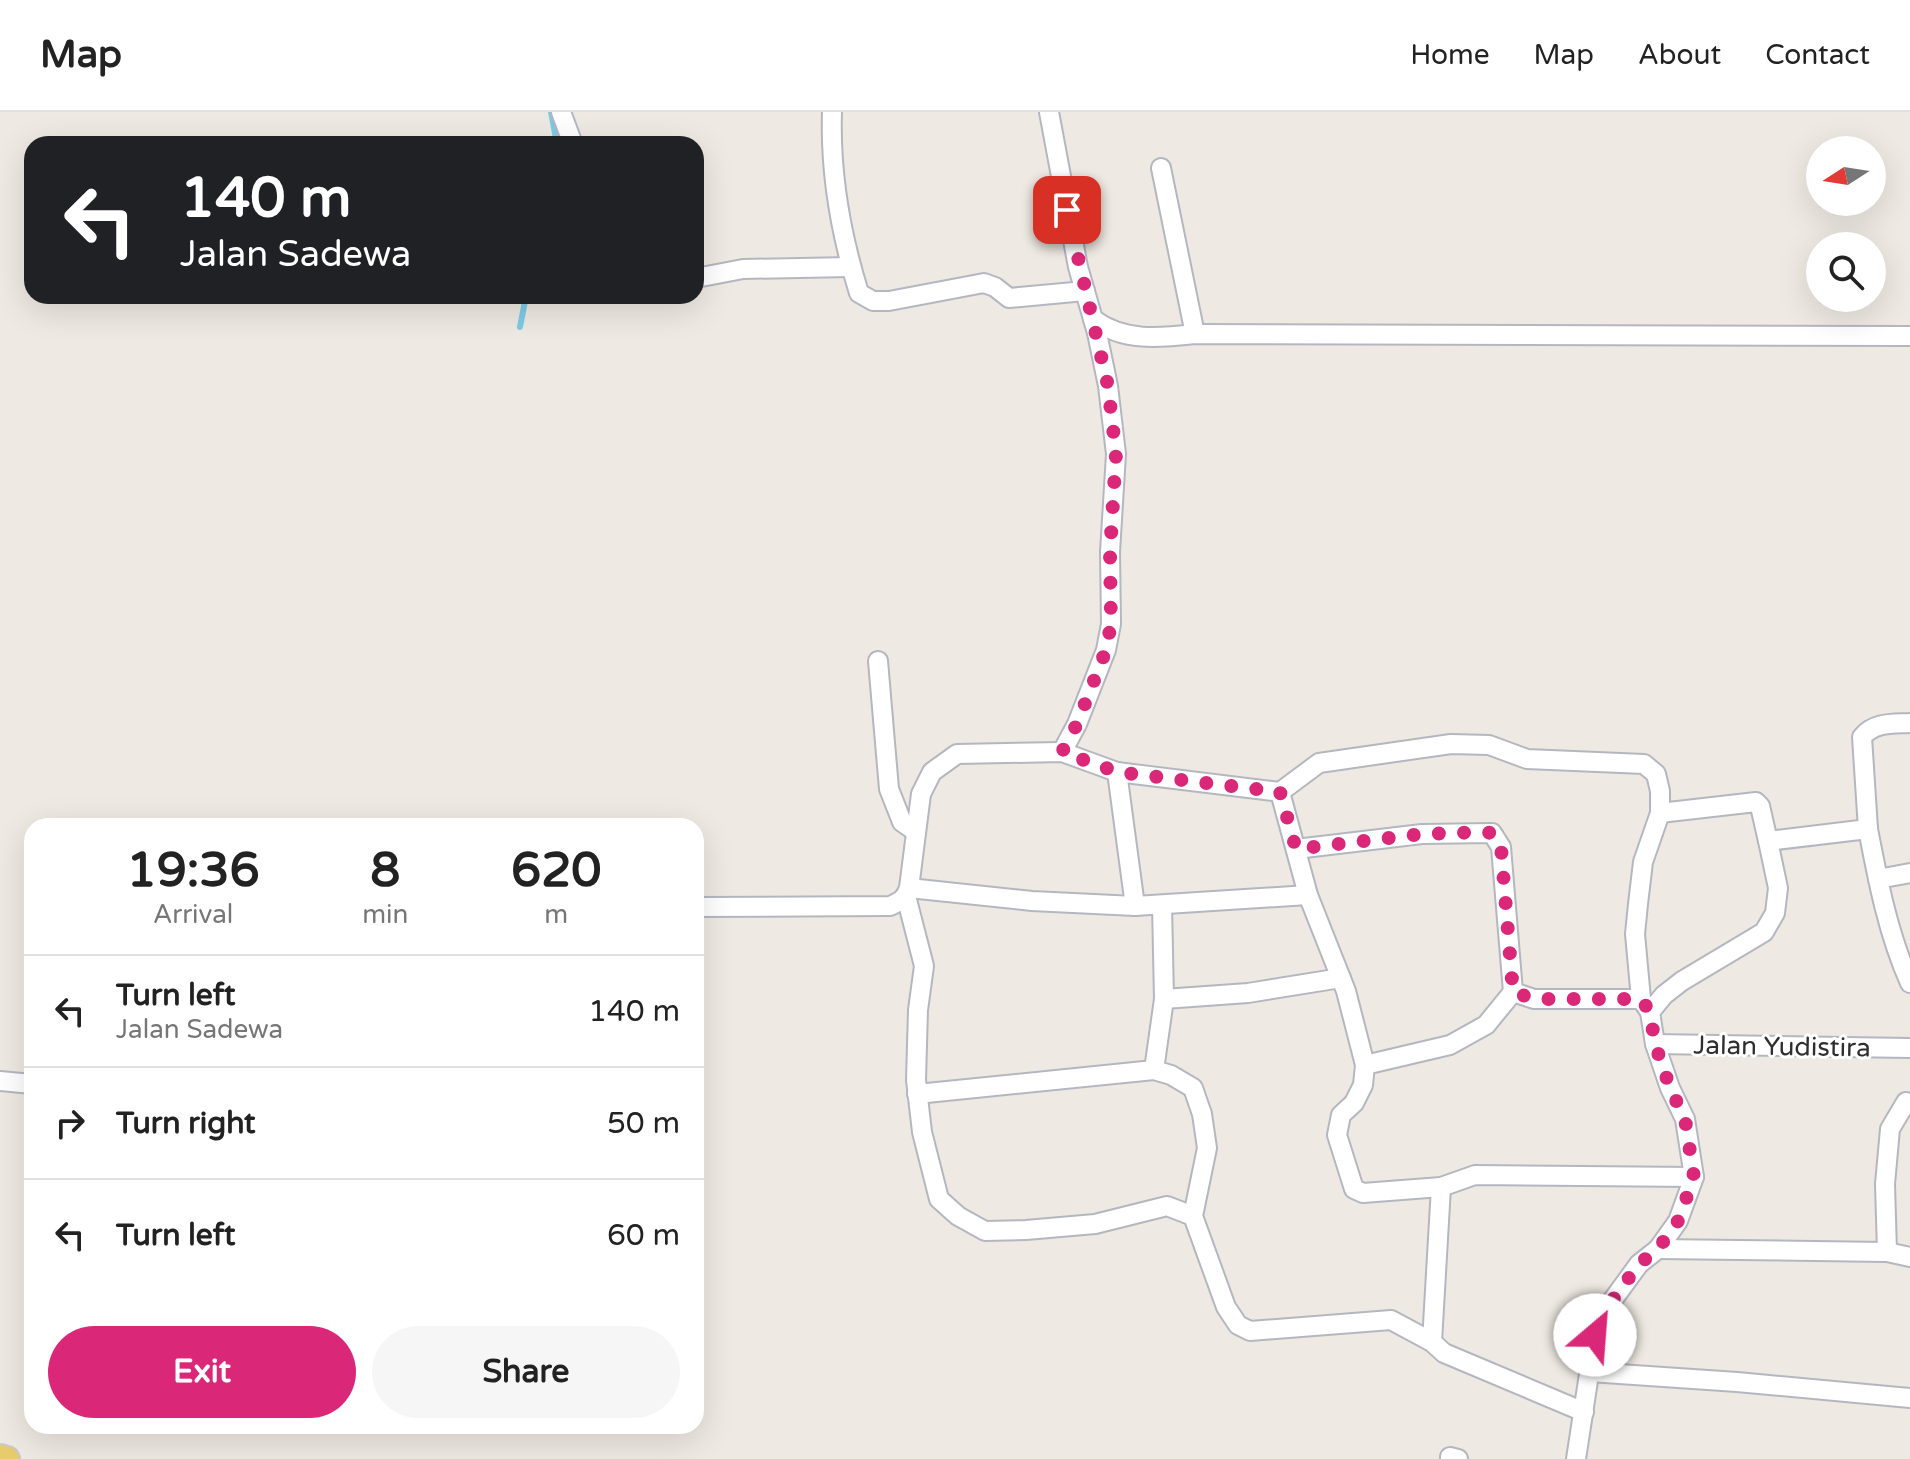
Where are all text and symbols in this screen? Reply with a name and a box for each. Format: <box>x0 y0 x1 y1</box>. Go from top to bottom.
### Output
text: Map <box>40 32 122 78</box>
text: Home <box>1410 38 1490 72</box>
text: Map <box>1534 38 1594 72</box>
text: About <box>1638 38 1721 72</box>
text: Contact <box>1765 38 1870 72</box>
north arrow <box>1806 136 1886 216</box>
map controls <box>1806 136 1886 312</box>
text: 140 m <box>180 165 351 232</box>
icon: left <box>48 168 152 272</box>
pin <box>1033 176 1101 244</box>
icon: arrive <box>1045 188 1089 232</box>
button: search <box>1806 232 1886 312</box>
text: Jalan Sadewa <box>180 233 411 276</box>
text: 19:36 <box>127 842 260 900</box>
text: 8 <box>370 842 400 900</box>
text: 620 <box>511 842 601 900</box>
text: Arrival <box>153 899 233 930</box>
text: min <box>362 899 408 930</box>
text: m <box>544 899 568 930</box>
text: Turn left <box>116 977 235 1014</box>
icon: left <box>48 989 92 1033</box>
text: 140 m <box>588 993 680 1030</box>
text: Jalan Sadewa <box>116 1014 283 1045</box>
street label: Jalan Yudistira <box>1693 1029 1871 1064</box>
icon: right <box>48 1101 92 1145</box>
text: Turn right <box>116 1105 256 1142</box>
text: 50 m <box>607 1105 680 1142</box>
icon: left <box>48 1213 92 1257</box>
text: Turn left <box>116 1217 235 1254</box>
text: 60 m <box>607 1217 680 1254</box>
position arrow <box>1553 1293 1637 1377</box>
button: Exit <box>48 1326 356 1418</box>
button: Share <box>372 1326 680 1418</box>

